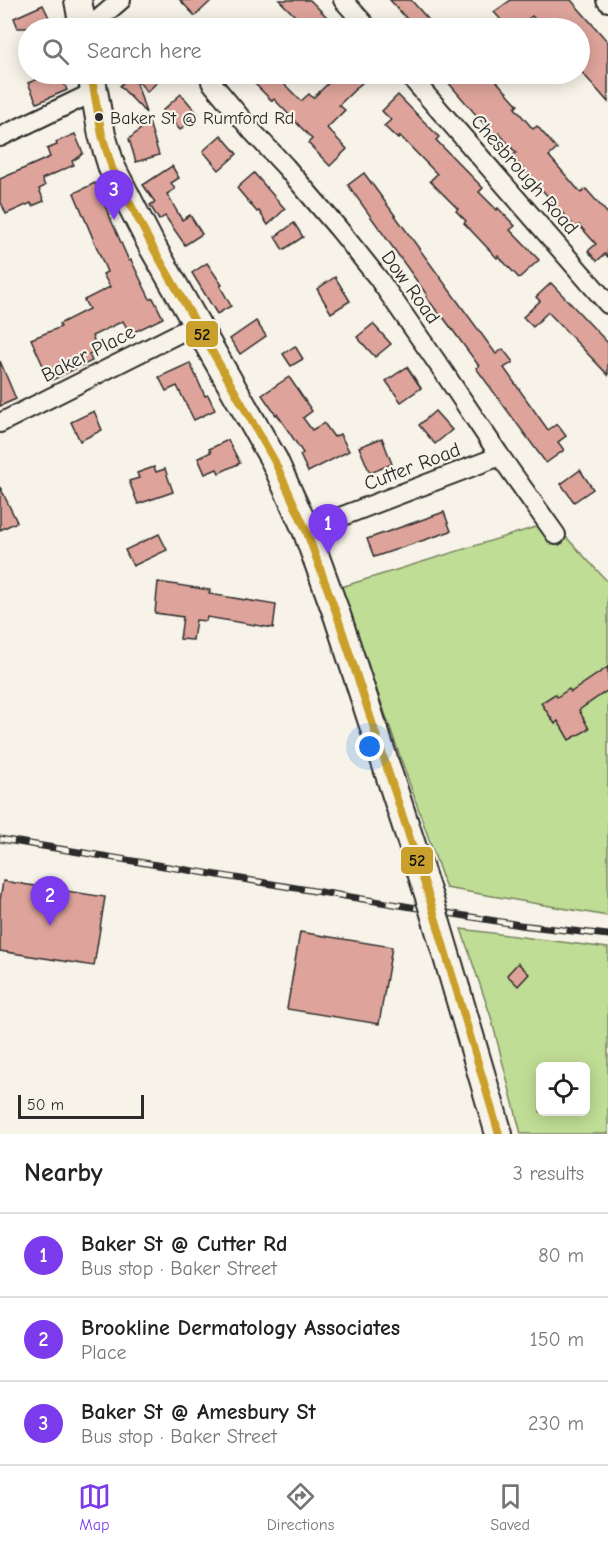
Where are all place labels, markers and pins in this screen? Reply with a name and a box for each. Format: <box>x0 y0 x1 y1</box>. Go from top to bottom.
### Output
place label: Baker St @ Rumford Rd <box>110 108 294 129</box>
marker: Baker St @ Rumford Rd <box>93 111 105 123</box>
pin: 3 <box>94 170 134 220</box>
pin: 1 <box>308 504 348 554</box>
pin: 2 <box>31 876 70 926</box>

